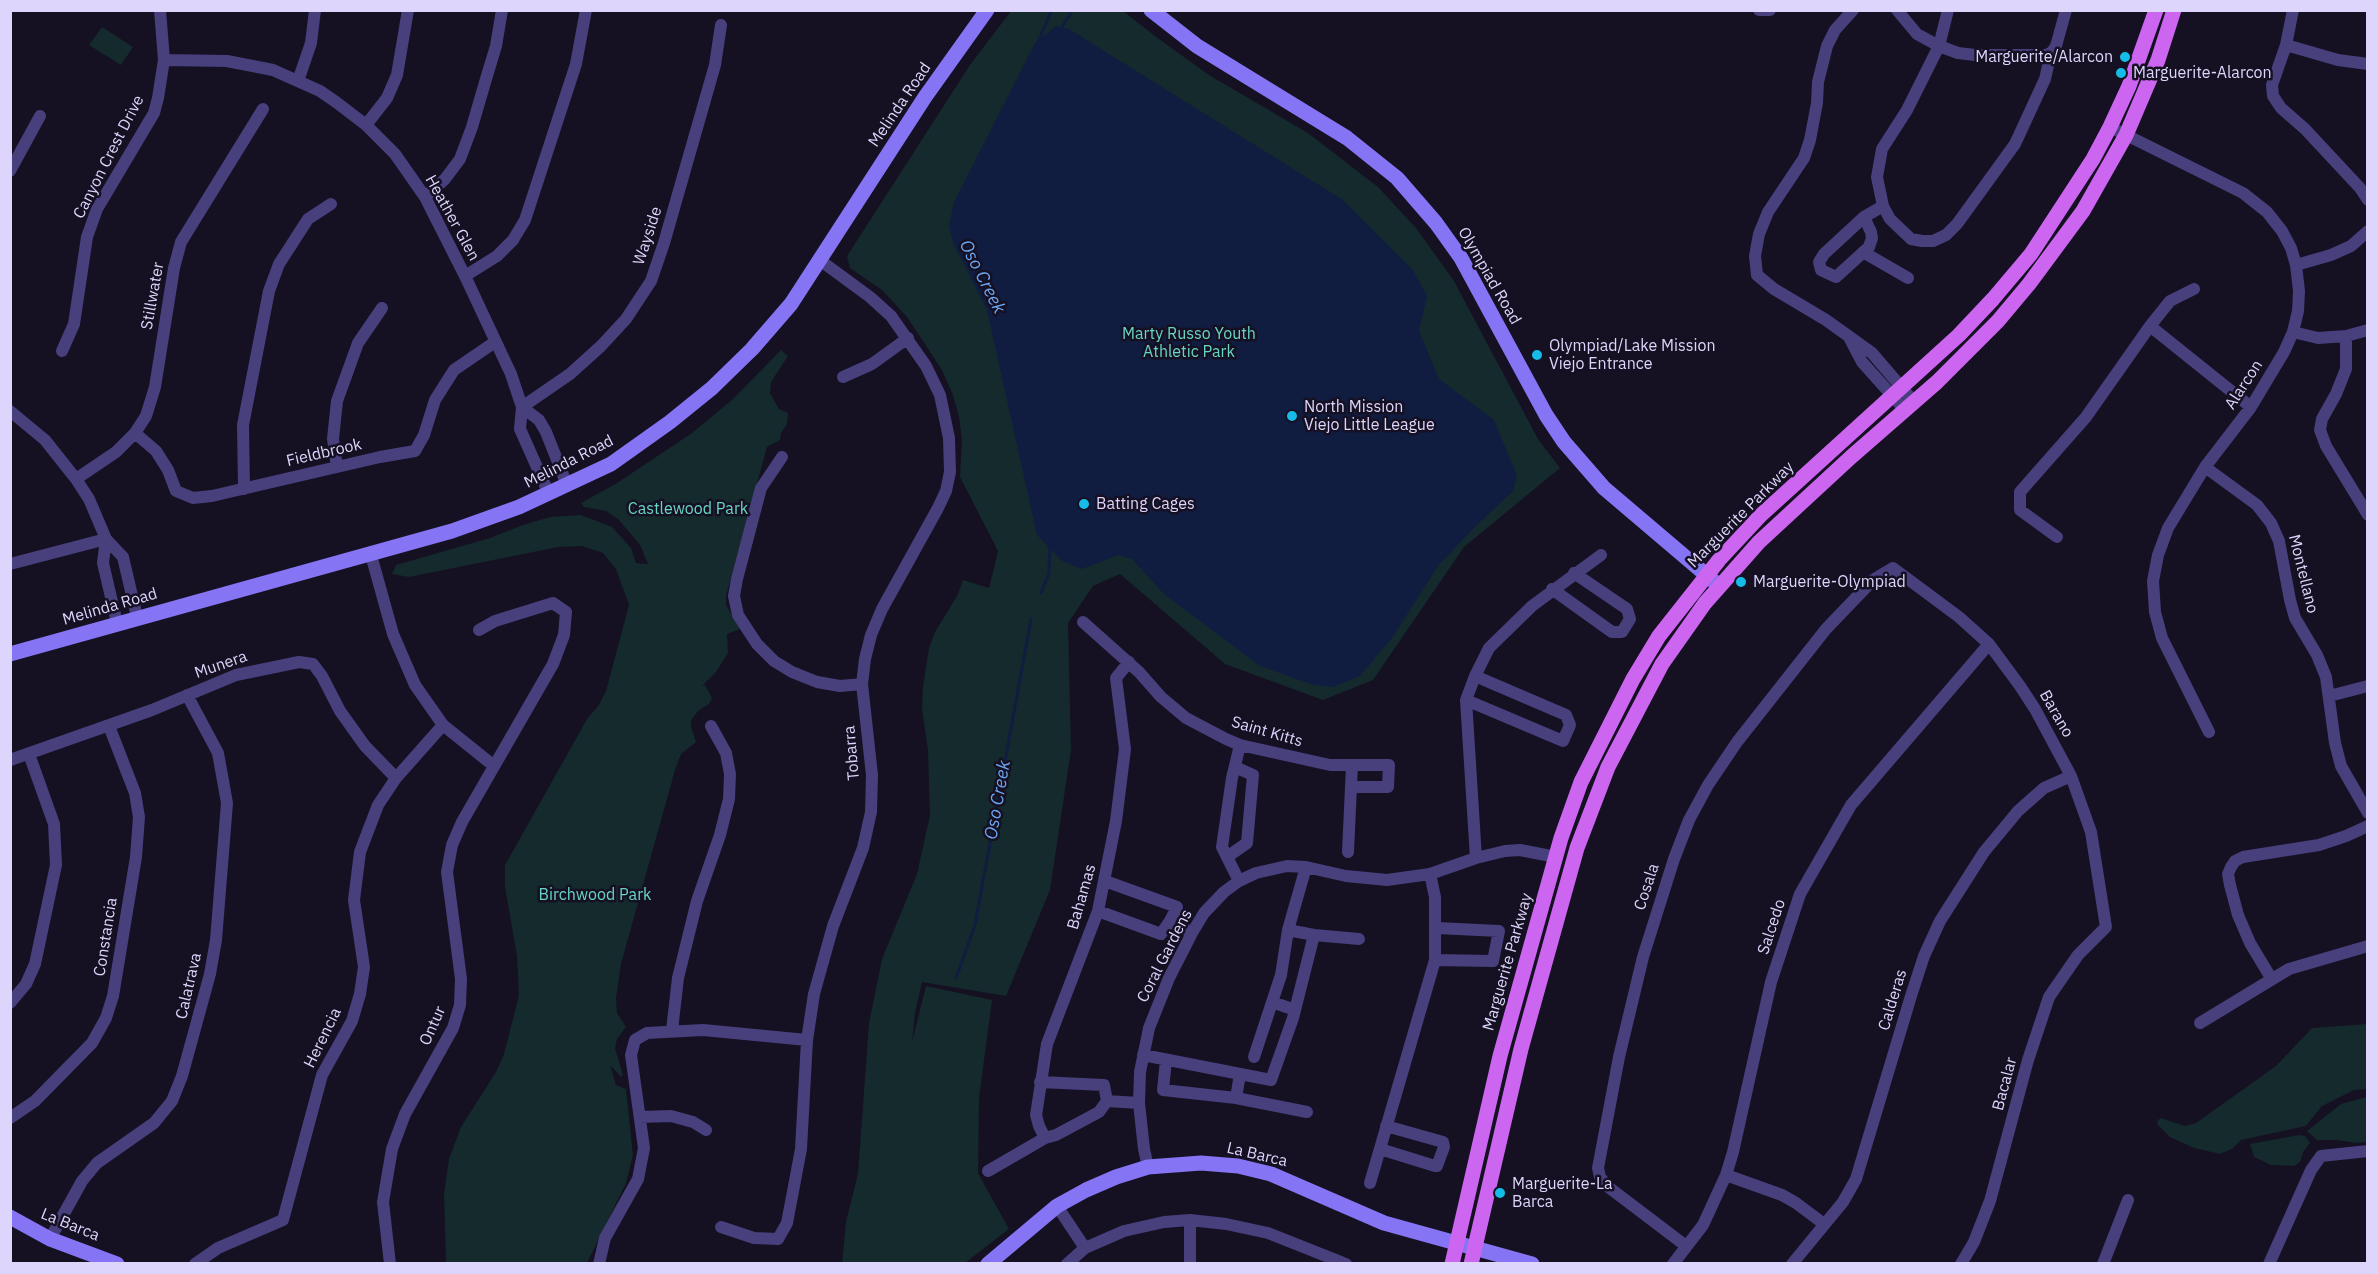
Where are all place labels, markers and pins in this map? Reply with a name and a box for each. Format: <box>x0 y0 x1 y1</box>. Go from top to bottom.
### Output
place label: Marguerite/Alarcon <box>1975 47 2113 67</box>
marker: Marguerite/Alarcon <box>2118 50 2132 64</box>
place label: Marguerite-Alarcon <box>2133 63 2272 83</box>
marker: Marguerite-Alarcon <box>2114 66 2128 80</box>
place label: Olympiad/Lake Mission Viejo Entrance <box>1549 336 1715 374</box>
marker: Olympiad/Lake Mission Viejo Entrance <box>1530 348 1544 362</box>
place label: North Mission Viejo Little League <box>1304 397 1435 435</box>
marker: North Mission Viejo Little League <box>1285 409 1299 423</box>
place label: Batting Cages <box>1096 494 1195 514</box>
marker: Batting Cages <box>1077 497 1091 511</box>
place label: Marguerite-Olympiad <box>1753 572 1906 592</box>
marker: Marguerite-Olympiad <box>1734 575 1748 589</box>
place label: Marguerite-La Barca <box>1512 1174 1613 1212</box>
marker: Marguerite-La Barca <box>1493 1186 1507 1200</box>

